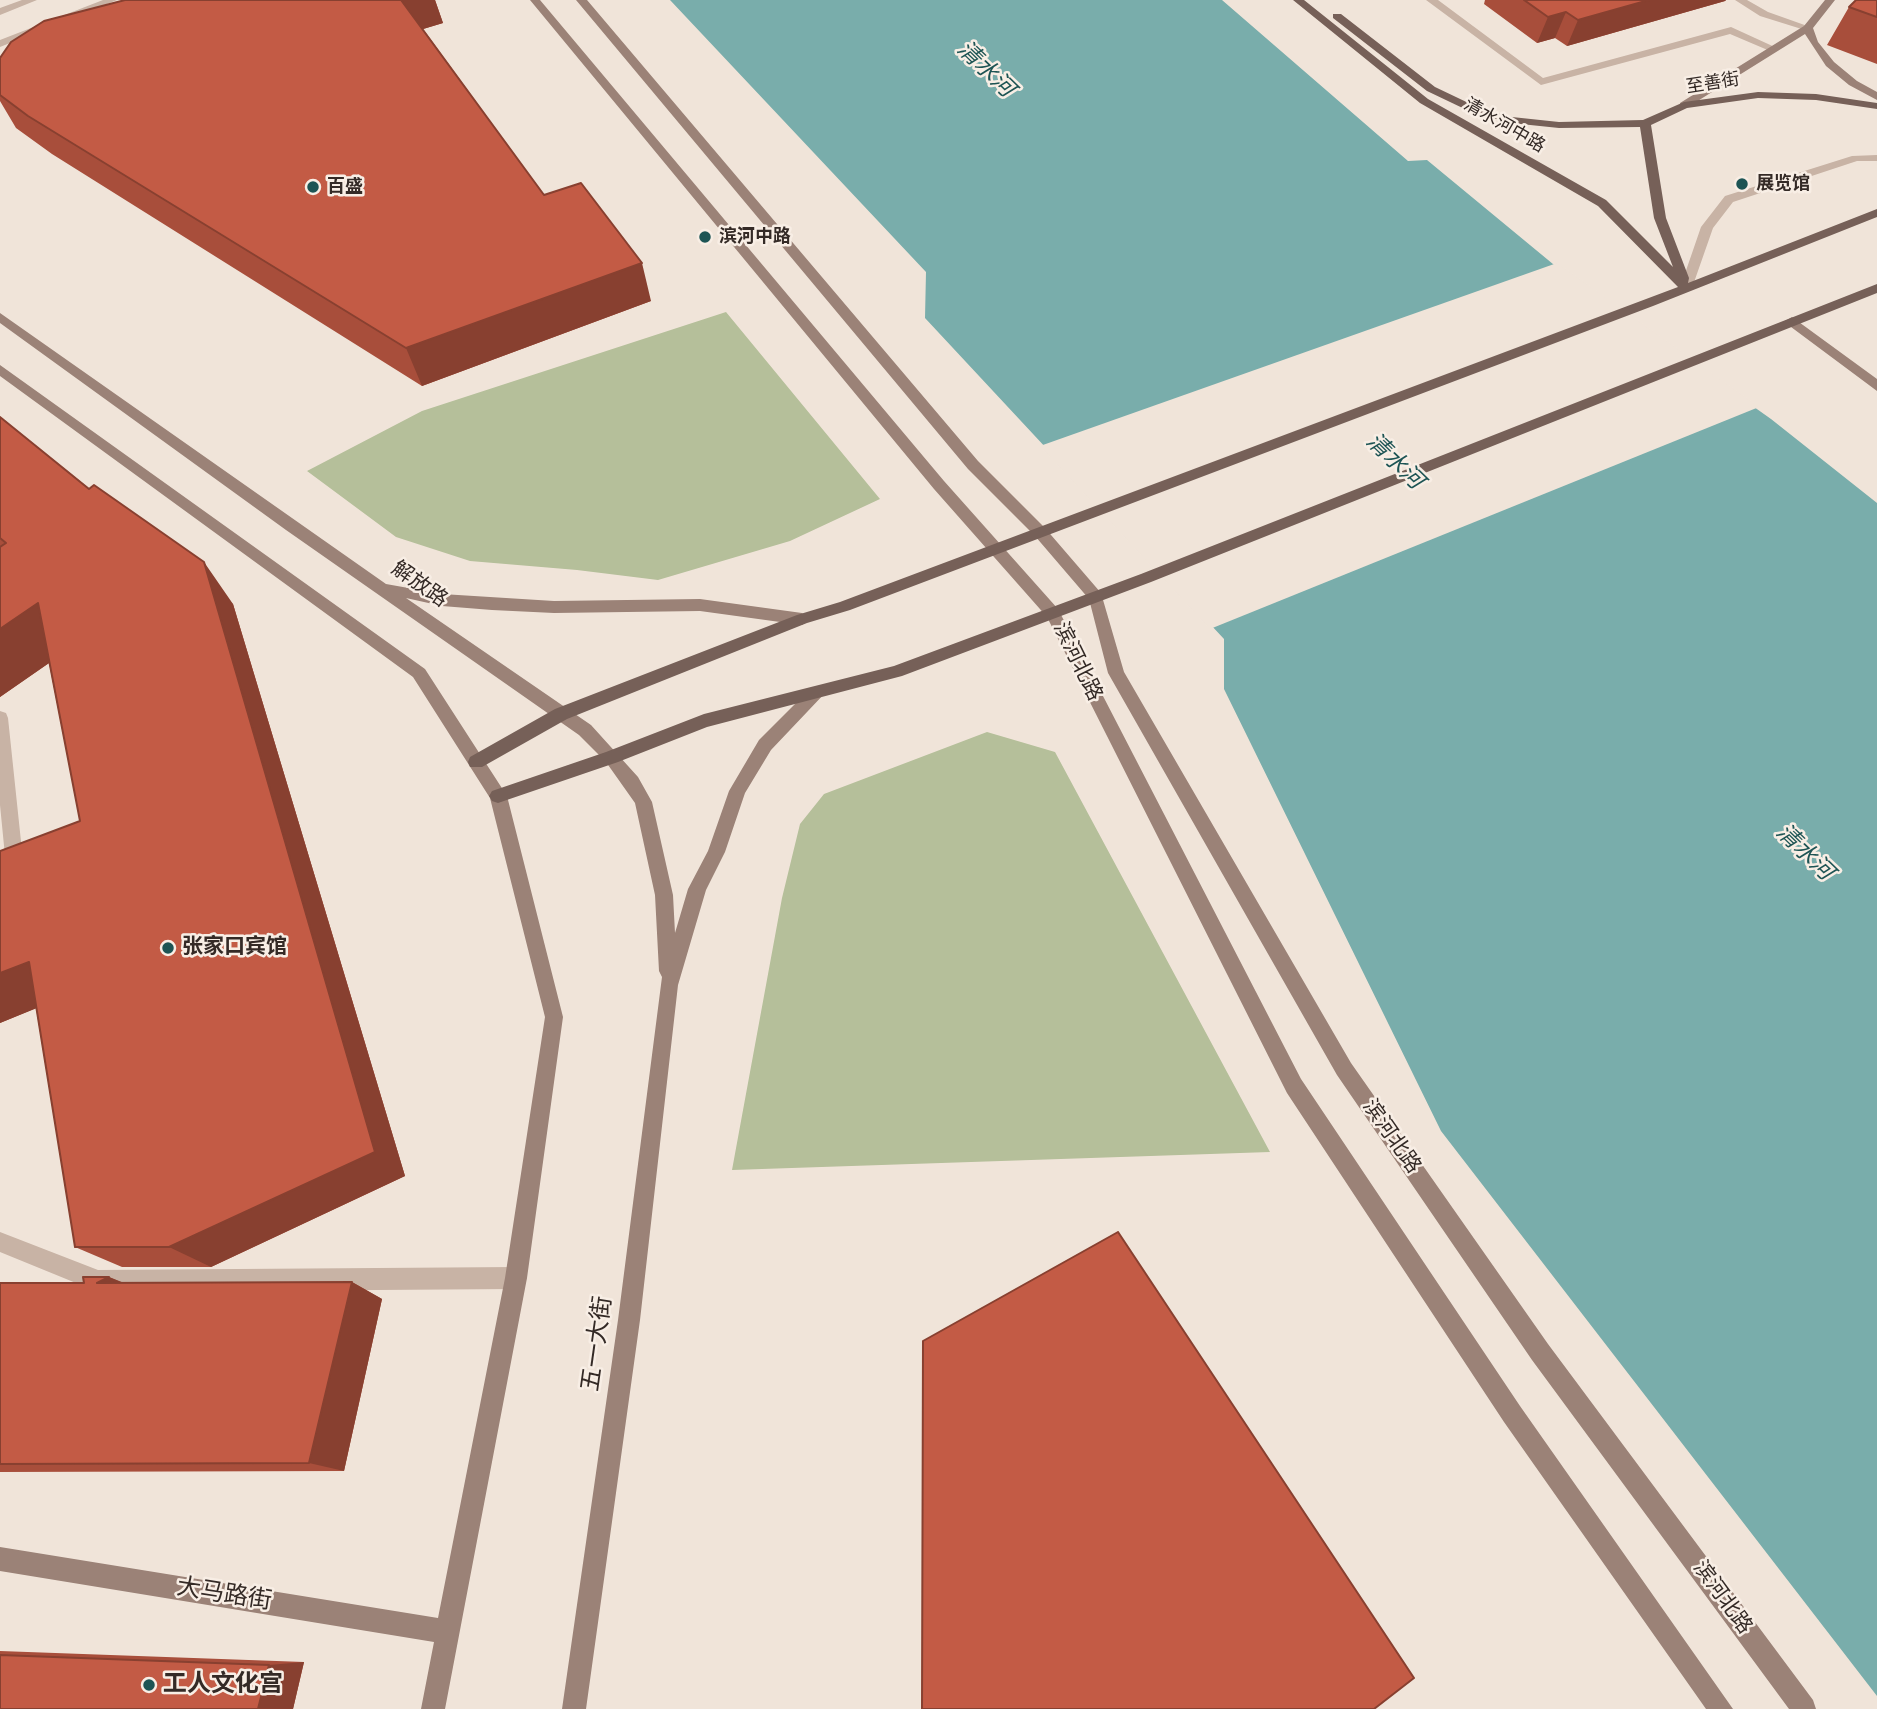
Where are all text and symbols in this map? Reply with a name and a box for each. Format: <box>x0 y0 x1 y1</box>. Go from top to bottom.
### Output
water label: 清水河 <box>951 36 1019 104</box>
street label: 至善街 <box>1685 69 1741 99</box>
street label: 清水河中路 <box>1460 94 1548 158</box>
place label: 展览馆 <box>1756 173 1810 195</box>
place label: 百盛 <box>327 176 363 198</box>
marker: 展览馆 <box>1734 176 1750 192</box>
marker: 百盛 <box>305 179 321 195</box>
place label: 滨河中路 <box>719 226 791 248</box>
marker: 滨河中路 <box>697 229 713 245</box>
water label: 清水河 <box>1360 428 1428 496</box>
street label: 解放路 <box>386 557 452 613</box>
street label: 滨河北路 <box>1047 619 1107 705</box>
water label: 清水河 <box>1770 819 1838 887</box>
place label: 张家口宾馆 <box>182 935 287 961</box>
marker: 张家口宾馆 <box>160 940 176 956</box>
street label: 滨河北路 <box>1357 1095 1425 1179</box>
street label: 五一大街 <box>577 1294 619 1394</box>
street label: 滨河北路 <box>1687 1557 1757 1639</box>
street label: 大马路街 <box>174 1573 274 1617</box>
place label: 工人文化宫 <box>163 1671 283 1699</box>
marker: 工人文化宫 <box>141 1677 157 1693</box>

